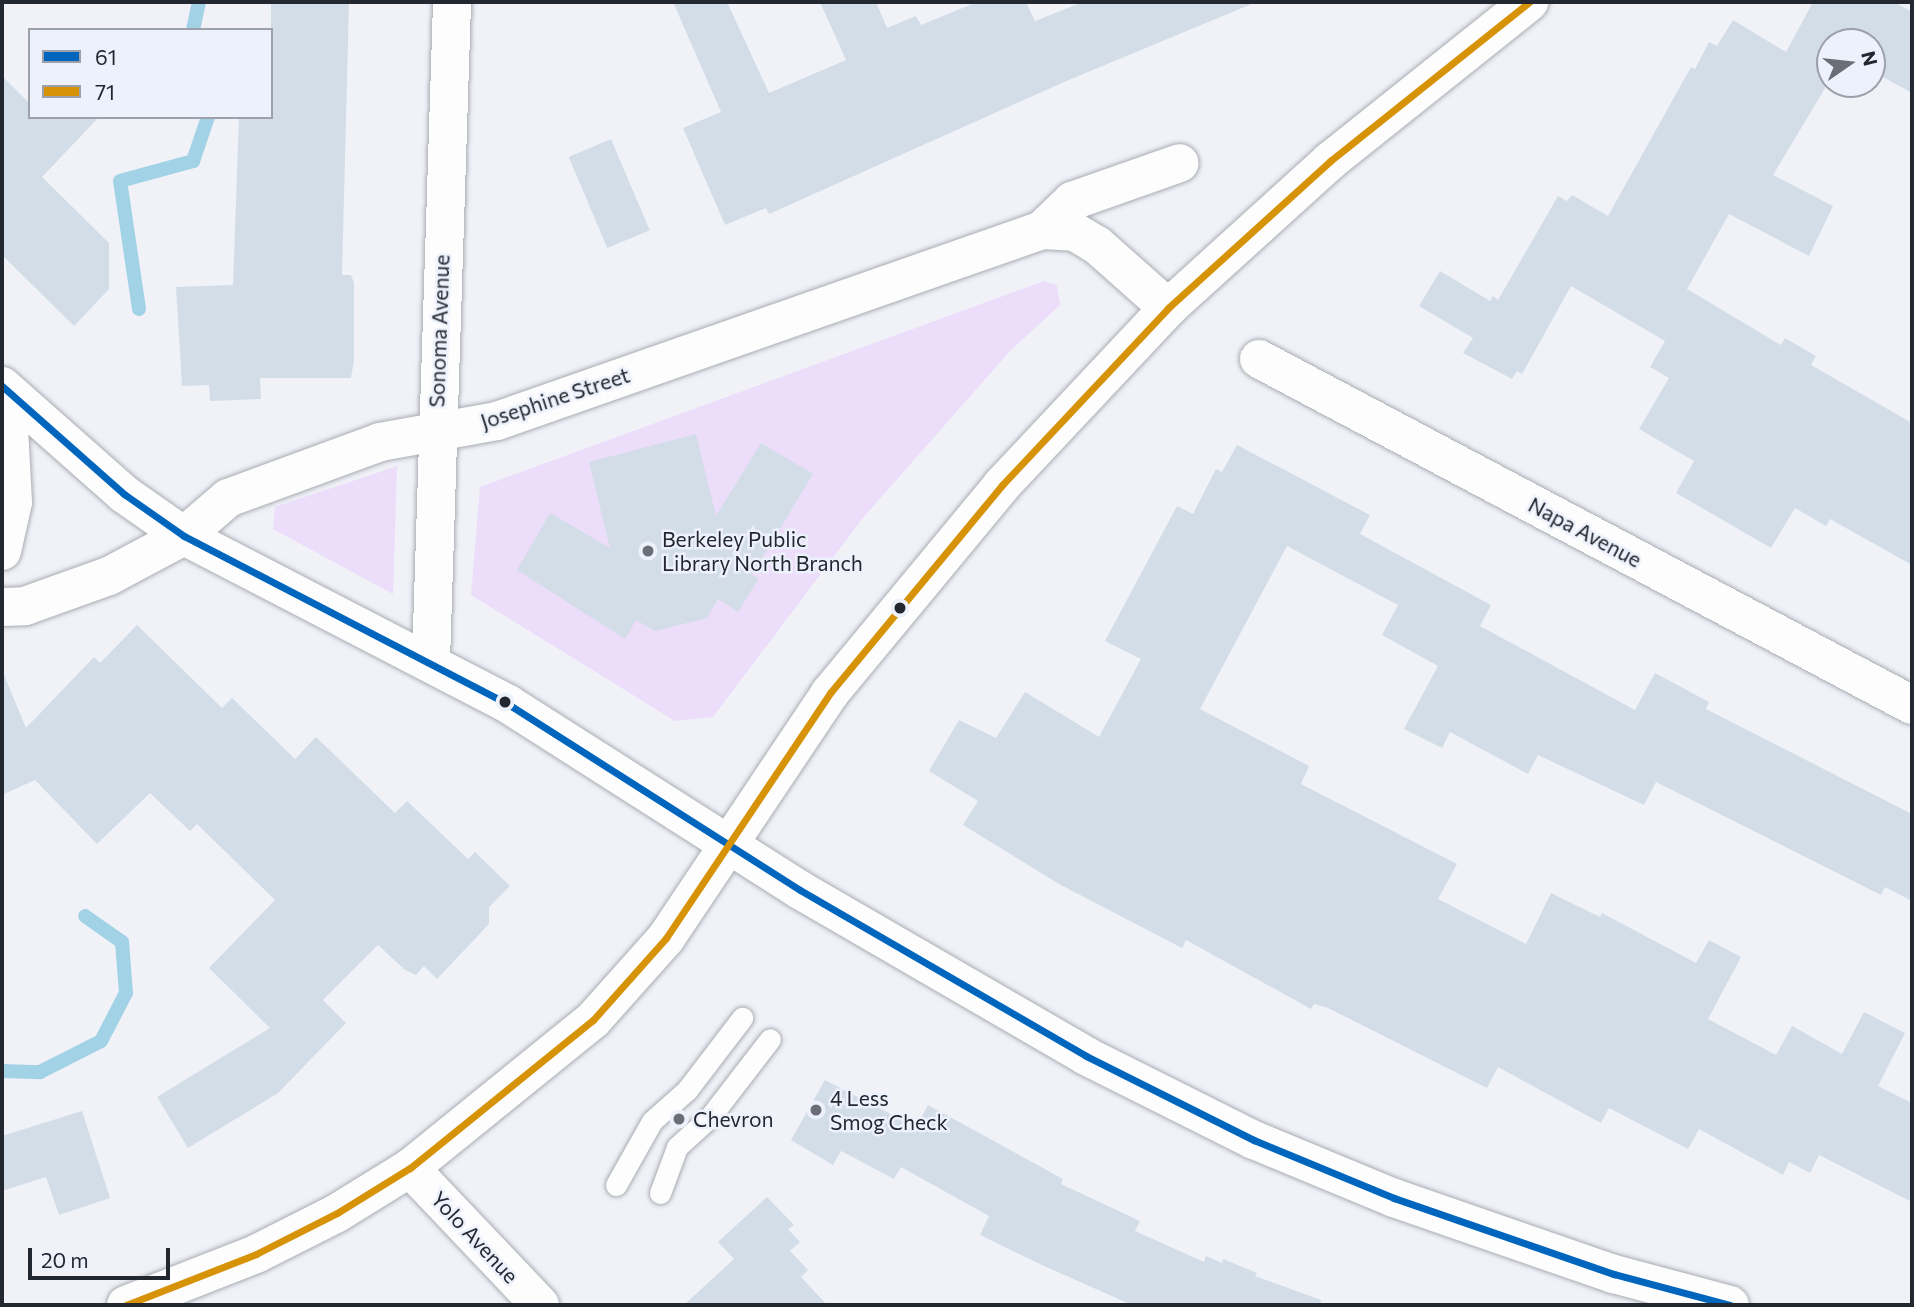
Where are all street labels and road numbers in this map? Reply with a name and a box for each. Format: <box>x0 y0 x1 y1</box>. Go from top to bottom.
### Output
street label: Sonoma Avenue <box>424 254 454 408</box>
street label: Josephine Street <box>477 362 633 434</box>
street label: Napa Avenue <box>1524 492 1646 572</box>
street label: Yolo Avenue <box>426 1186 524 1288</box>

